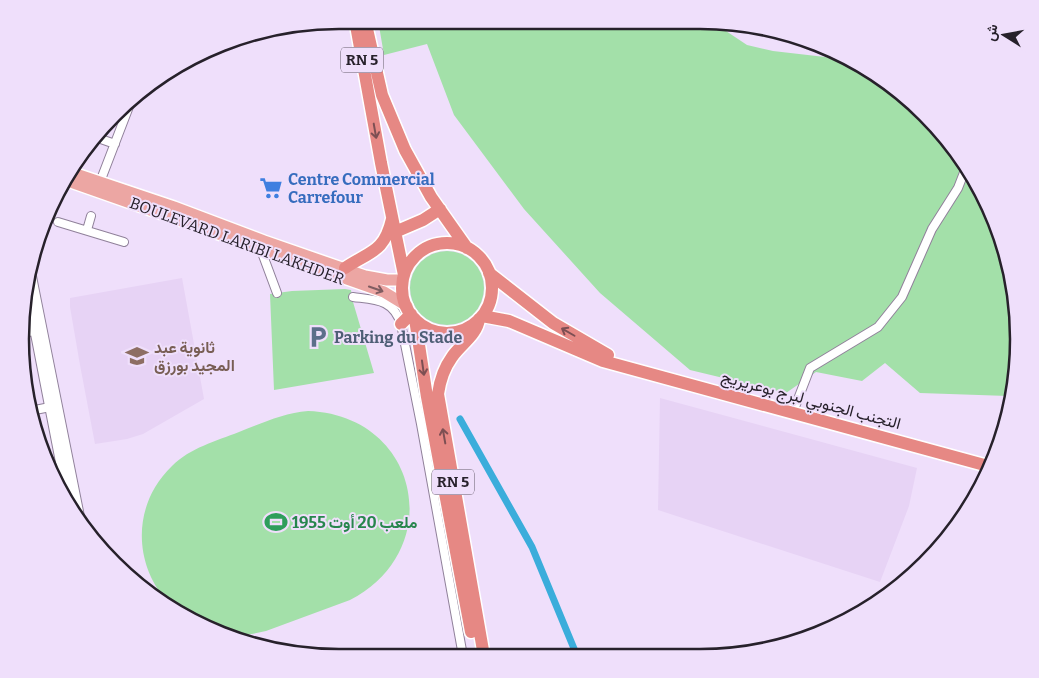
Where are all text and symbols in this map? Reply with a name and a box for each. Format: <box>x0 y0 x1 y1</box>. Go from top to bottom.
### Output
north arrow <box>979 10 1029 60</box>
text: ش <box>982 23 1002 42</box>
road number: RN 5 <box>341 48 383 72</box>
one-way arrow <box>371 123 381 139</box>
place label: Centre Commercial Carrefour <box>288 170 435 207</box>
supermarket icon: Centre Commercial Carrefour <box>258 175 284 201</box>
street label: BOULEVARD LARIBI LAKHDER <box>127 193 347 289</box>
one-way arrow <box>367 285 383 295</box>
parking icon: Parking du Stade <box>305 324 331 350</box>
one-way arrow <box>562 327 576 337</box>
place label: Parking du Stade <box>334 328 462 347</box>
place label: ثانوية عبد المجيد بورزق <box>154 338 235 376</box>
school or university icon: ثانوية عبد المجيد بورزق <box>124 343 150 369</box>
one-way arrow <box>418 359 428 375</box>
street label: التجنب الجنوبي لبرج بوعريريج <box>718 367 903 437</box>
one-way arrow <box>439 428 449 444</box>
road number: RN 5 <box>432 470 474 494</box>
sports icon: ملعب 20 أوت 1955 <box>263 509 289 535</box>
place label: ملعب 20 أوت 1955 <box>292 513 418 533</box>

